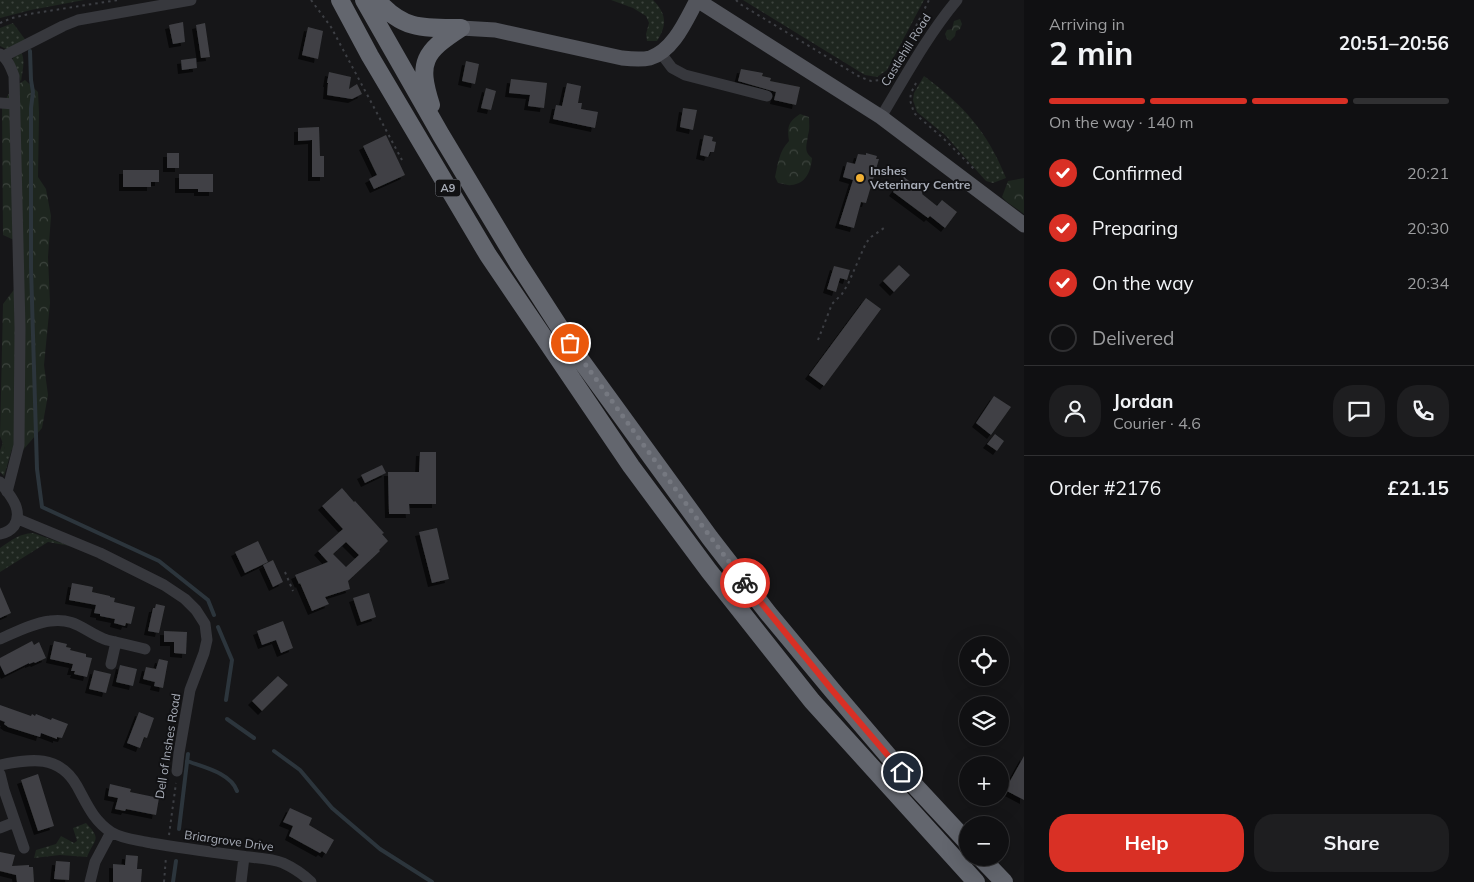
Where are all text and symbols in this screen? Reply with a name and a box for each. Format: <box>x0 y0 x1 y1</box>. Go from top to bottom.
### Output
street label: Castlehill Road <box>877 11 934 89</box>
text: Arriving in <box>1049 14 1125 34</box>
text: 20:51–20:56 <box>1339 31 1449 55</box>
text: 2 min <box>1049 33 1133 73</box>
text: On the way · 140 m <box>1049 112 1194 132</box>
icon: check <box>1049 159 1077 187</box>
text: Confirmed <box>1092 161 1183 185</box>
place label: Inshes Veterinary Centre <box>869 163 971 192</box>
text: 20:21 <box>1407 163 1449 183</box>
marker: Inshes Veterinary Centre <box>854 172 866 184</box>
road number: A9 <box>436 180 460 197</box>
icon: check <box>1049 214 1077 242</box>
text: Preparing <box>1092 216 1178 240</box>
text: 20:30 <box>1407 218 1449 238</box>
icon: check <box>1049 269 1077 297</box>
text: On the way <box>1092 271 1194 295</box>
text: 20:34 <box>1407 273 1449 293</box>
pin <box>549 322 591 364</box>
text: Delivered <box>1092 326 1174 350</box>
icon: bag <box>556 329 584 357</box>
button: person <box>1049 385 1101 437</box>
button: chat <box>1333 385 1385 437</box>
button: phone <box>1397 385 1449 437</box>
text: Jordan <box>1113 389 1173 413</box>
text: Courier · 4.6 <box>1113 413 1201 433</box>
text: Order #2176 <box>1049 476 1161 500</box>
text: £21.15 <box>1387 476 1449 500</box>
courier <box>720 558 770 608</box>
icon: bike <box>731 569 759 597</box>
map controls <box>959 636 1009 866</box>
button: locate <box>959 636 1009 686</box>
street label: Dell of Inshes Road <box>152 692 183 800</box>
button: layers <box>959 696 1009 746</box>
pin <box>881 751 923 793</box>
button: + <box>959 756 1009 806</box>
icon: home <box>888 758 916 786</box>
button: Help <box>1049 814 1244 872</box>
button: Share <box>1254 814 1449 872</box>
button: − <box>959 816 1009 866</box>
street label: Briargrove Drive <box>183 827 275 854</box>

